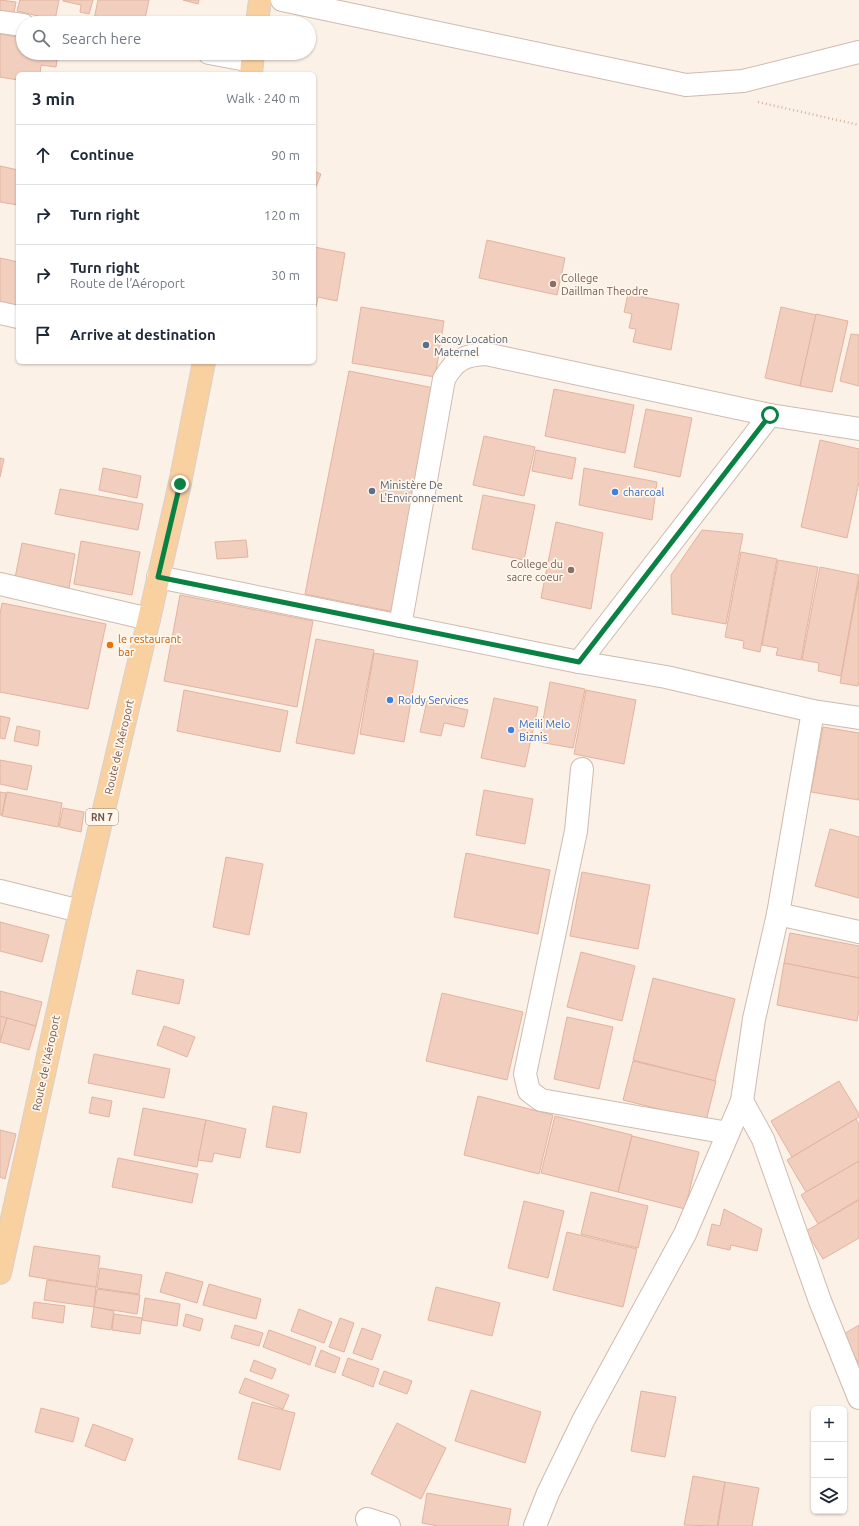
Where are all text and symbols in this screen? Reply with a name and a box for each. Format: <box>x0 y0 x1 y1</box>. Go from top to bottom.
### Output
search box <box>16 16 316 60</box>
icon: search <box>30 27 52 49</box>
text: Search here <box>62 30 141 47</box>
text: 3 min <box>32 89 75 108</box>
text: Walk · 240 m <box>226 91 300 105</box>
icon: ahead <box>32 144 54 166</box>
text: Continue <box>70 146 134 163</box>
text: 90 m <box>271 148 300 162</box>
icon: right <box>32 204 54 226</box>
text: Turn right <box>70 206 140 223</box>
text: 120 m <box>264 208 300 222</box>
text: Turn right <box>70 259 140 276</box>
icon: right <box>32 264 54 286</box>
text: 30 m <box>271 268 300 282</box>
place label: College Daillman Theodre <box>561 272 648 297</box>
text: Route de l’Aéroport <box>70 276 185 290</box>
marker: College Daillman Theodre <box>548 279 558 289</box>
icon: arrive <box>32 324 54 346</box>
text: Arrive at destination <box>70 326 216 343</box>
place label: Kacoy Location Maternel <box>434 333 508 358</box>
marker: Kacoy Location Maternel <box>421 340 431 350</box>
route start <box>761 406 779 424</box>
route end <box>171 475 189 493</box>
place label: Ministère De L'Environnement <box>380 479 464 504</box>
marker: Ministère De L'Environnement <box>367 486 377 496</box>
place label: charcoal <box>623 486 664 498</box>
marker: charcoal <box>610 487 620 497</box>
place label: College du sacre coeur <box>507 558 564 583</box>
marker: College du sacre coeur <box>566 565 576 575</box>
place label: le restaurant bar <box>118 633 182 658</box>
marker: le restaurant bar <box>105 640 115 650</box>
place label: Roldy Services <box>398 694 469 706</box>
marker: Roldy Services <box>385 695 395 705</box>
street label: Route de l’Aéroport <box>102 698 136 796</box>
place label: Meili Melo Biznis <box>519 718 570 743</box>
marker: Meili Melo Biznis <box>506 725 516 735</box>
road number: RN 7 <box>86 809 118 825</box>
street label: Route de l’Aéroport <box>30 1014 62 1112</box>
map controls <box>811 1406 847 1514</box>
button: + <box>811 1406 847 1442</box>
button: − <box>811 1442 847 1478</box>
button: layers <box>811 1478 847 1514</box>

